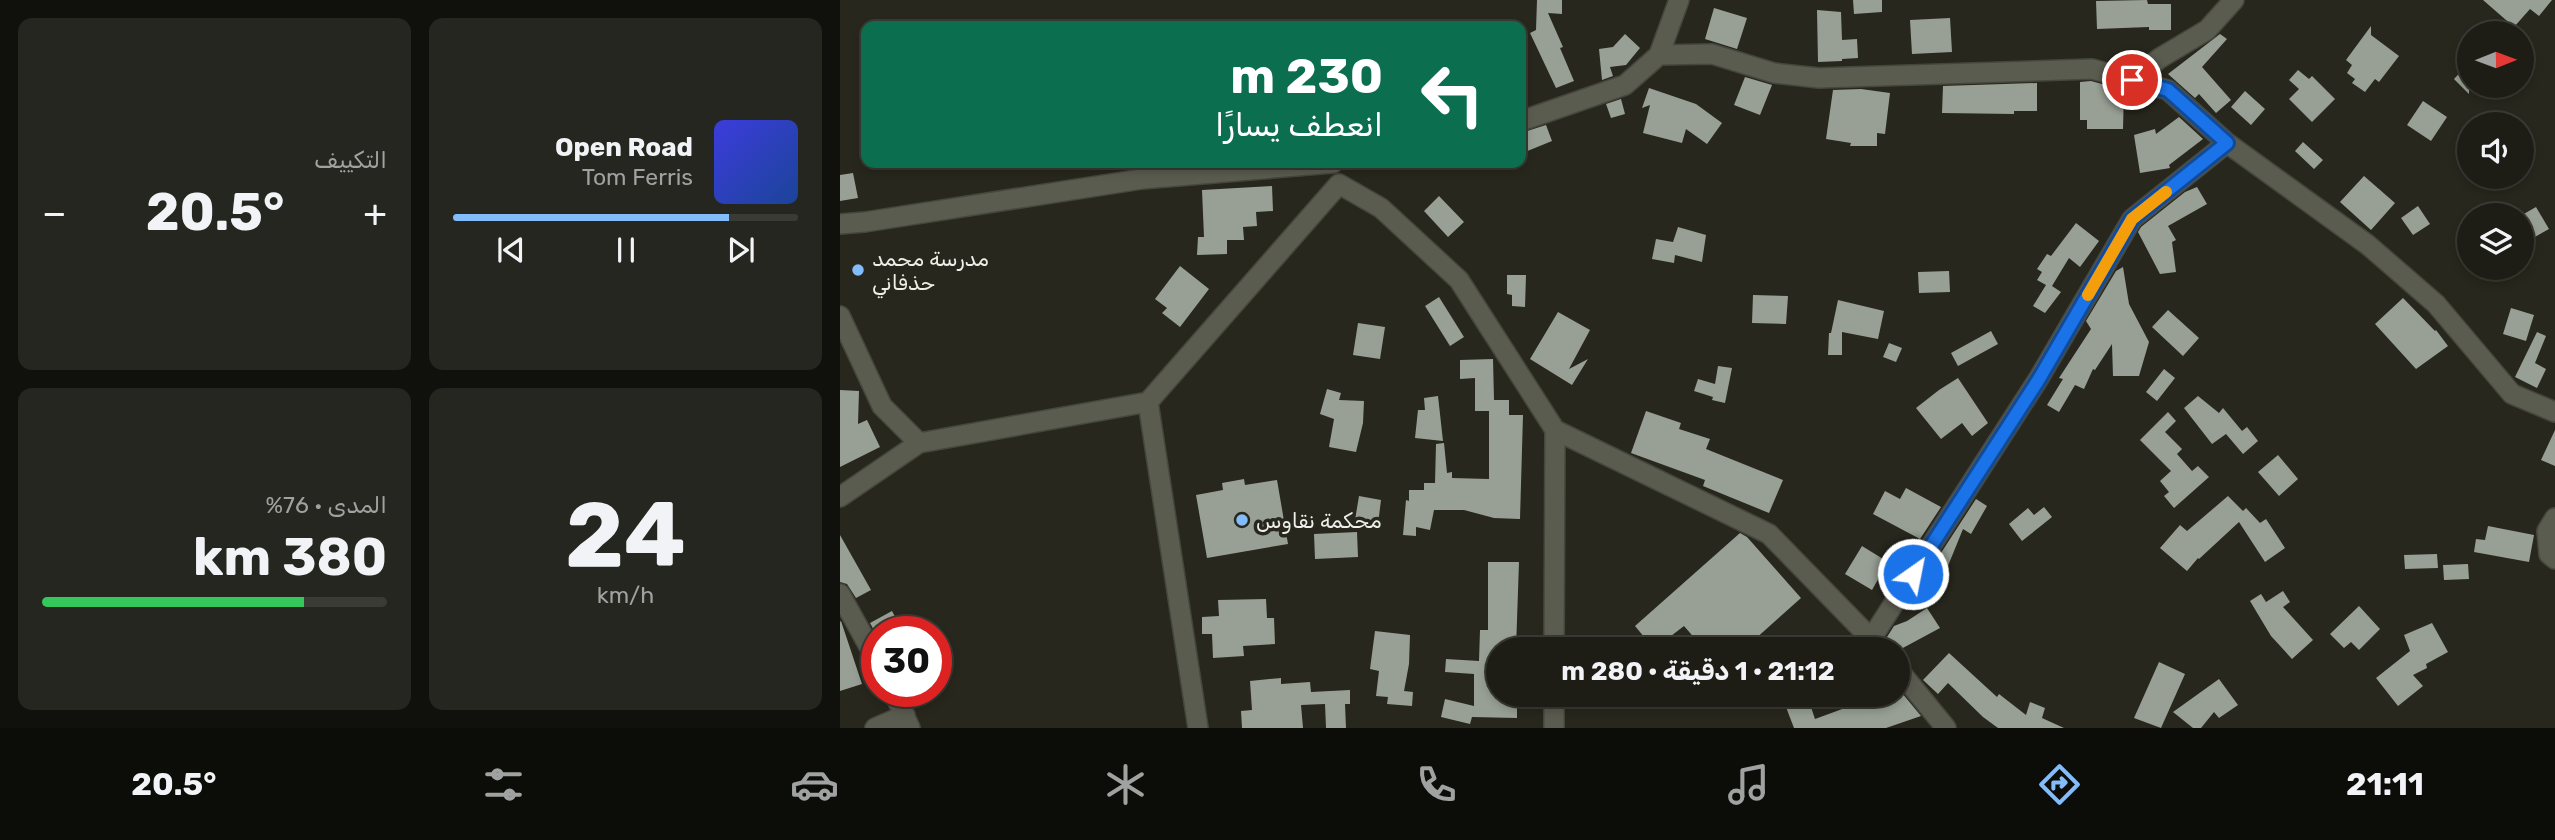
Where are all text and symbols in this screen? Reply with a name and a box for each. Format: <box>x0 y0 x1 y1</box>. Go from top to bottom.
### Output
north arrow <box>2457 21 2534 98</box>
map controls <box>2457 21 2534 280</box>
text: 230 m <box>1230 47 1383 105</box>
icon: left <box>1407 49 1498 140</box>
pin <box>2102 50 2162 110</box>
icon: arrive <box>2113 61 2151 99</box>
text: انعطف يسارًا <box>1215 106 1383 144</box>
button: sound <box>2457 112 2534 189</box>
text: Open Road <box>555 132 693 163</box>
text: التكييف <box>314 146 387 174</box>
text: Tom Ferris <box>582 163 693 191</box>
text: 20.5° <box>146 181 284 243</box>
text: − <box>42 190 67 236</box>
text: + <box>363 190 387 236</box>
button: layers <box>2457 203 2534 280</box>
icon: previous <box>492 231 530 269</box>
icon: pause <box>607 231 645 269</box>
icon: next <box>722 231 760 269</box>
place label: مدرسة محمد حذفاني <box>872 246 989 299</box>
marker: مدرسة محمد حذفاني <box>850 262 866 278</box>
text: 24 <box>565 481 686 589</box>
text: المدى · 76% <box>266 491 387 519</box>
place label: محكمة نقاوس <box>1256 508 1382 534</box>
marker: محكمة نقاوس <box>1234 512 1250 528</box>
text: 380 km <box>193 526 387 588</box>
position arrow <box>1876 537 1950 611</box>
text: km/h <box>597 581 654 609</box>
speed limit sign: 30 <box>861 616 952 707</box>
text: 21:12 · 1 دقيقة · 280 m <box>1561 656 1835 687</box>
icon: filters <box>479 760 528 809</box>
icon: car <box>790 760 839 809</box>
icon: climate <box>1101 760 1150 809</box>
icon: phone <box>1412 760 1461 809</box>
icon: music <box>1724 760 1773 809</box>
icon: directions <box>2035 760 2084 809</box>
text: 20.5° <box>131 765 216 803</box>
text: 21:11 <box>2346 765 2424 803</box>

